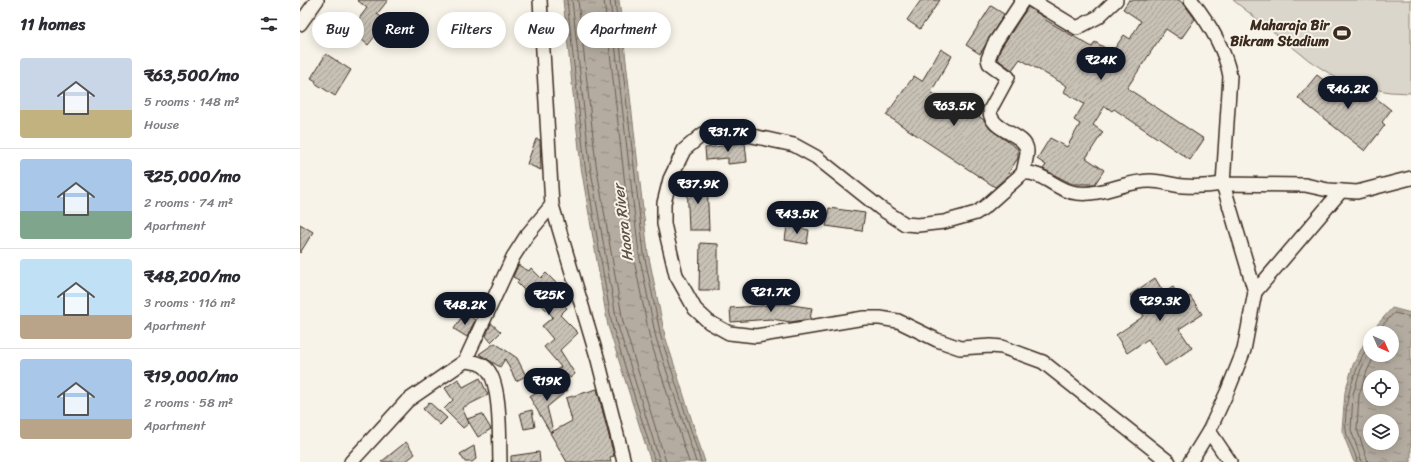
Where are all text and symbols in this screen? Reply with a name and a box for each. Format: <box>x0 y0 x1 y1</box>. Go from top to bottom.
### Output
text: 11 homes <box>20 9 85 39</box>
chip: Buy <box>312 12 364 48</box>
chip: Rent <box>372 12 429 48</box>
chip: Filters <box>437 12 506 48</box>
chip: New <box>514 12 569 48</box>
chip: Apartment <box>577 12 671 48</box>
icon: filters <box>258 13 280 35</box>
place label: Maharaja Bir Bikram Stadium <box>1230 13 1330 54</box>
sports icon: Maharaja Bir Bikram Stadium <box>1332 23 1352 43</box>
pin: ₹24K <box>1077 47 1125 81</box>
text: ₹24K <box>1086 48 1116 71</box>
text: ₹63,500/mo <box>144 60 239 90</box>
icon: home <box>52 74 100 122</box>
pin: ₹46.2K <box>1315 76 1381 110</box>
text: ₹46.2K <box>1327 77 1369 100</box>
text: 5 rooms · 148 m² <box>144 90 239 113</box>
pin: ₹63.5K <box>921 93 987 127</box>
text: ₹63.5K <box>933 94 975 117</box>
text: House <box>144 113 179 136</box>
pin: ₹31.7K <box>695 119 761 153</box>
text: ₹31.7K <box>708 120 748 143</box>
text: ₹25,000/mo <box>144 161 241 191</box>
pin: ₹37.9K <box>665 171 731 205</box>
text: ₹37.9K <box>677 172 719 195</box>
icon: home <box>52 175 100 223</box>
water label: Haora River <box>605 180 641 263</box>
text: 2 rooms · 74 m² <box>144 191 233 214</box>
pin: ₹43.5K <box>764 201 830 235</box>
text: ₹43.5K <box>776 202 818 225</box>
text: Apartment <box>144 214 205 237</box>
text: ₹48,200/mo <box>144 261 240 291</box>
icon: home <box>52 275 100 323</box>
pin: ₹21.7K <box>738 279 804 313</box>
text: ₹21.7K <box>751 280 791 303</box>
pin: ₹25K <box>525 282 573 316</box>
text: ₹25K <box>534 283 564 306</box>
pin: ₹29.3K <box>1127 288 1193 322</box>
text: ₹29.3K <box>1139 289 1181 312</box>
text: 3 rooms · 116 m² <box>144 291 236 314</box>
pin: ₹48.2K <box>432 292 498 326</box>
text: ₹48.2K <box>444 293 486 316</box>
text: Apartment <box>144 314 205 337</box>
north arrow <box>1363 326 1399 362</box>
map controls <box>1363 326 1399 450</box>
text: ₹19,000/mo <box>144 361 238 391</box>
pin: ₹19K <box>523 368 571 402</box>
text: ₹19K <box>533 369 561 392</box>
button: locate <box>1363 370 1399 406</box>
icon: home <box>52 375 100 423</box>
text: 2 rooms · 58 m² <box>144 391 233 414</box>
text: Apartment <box>144 414 205 437</box>
button: layers <box>1363 414 1399 450</box>

